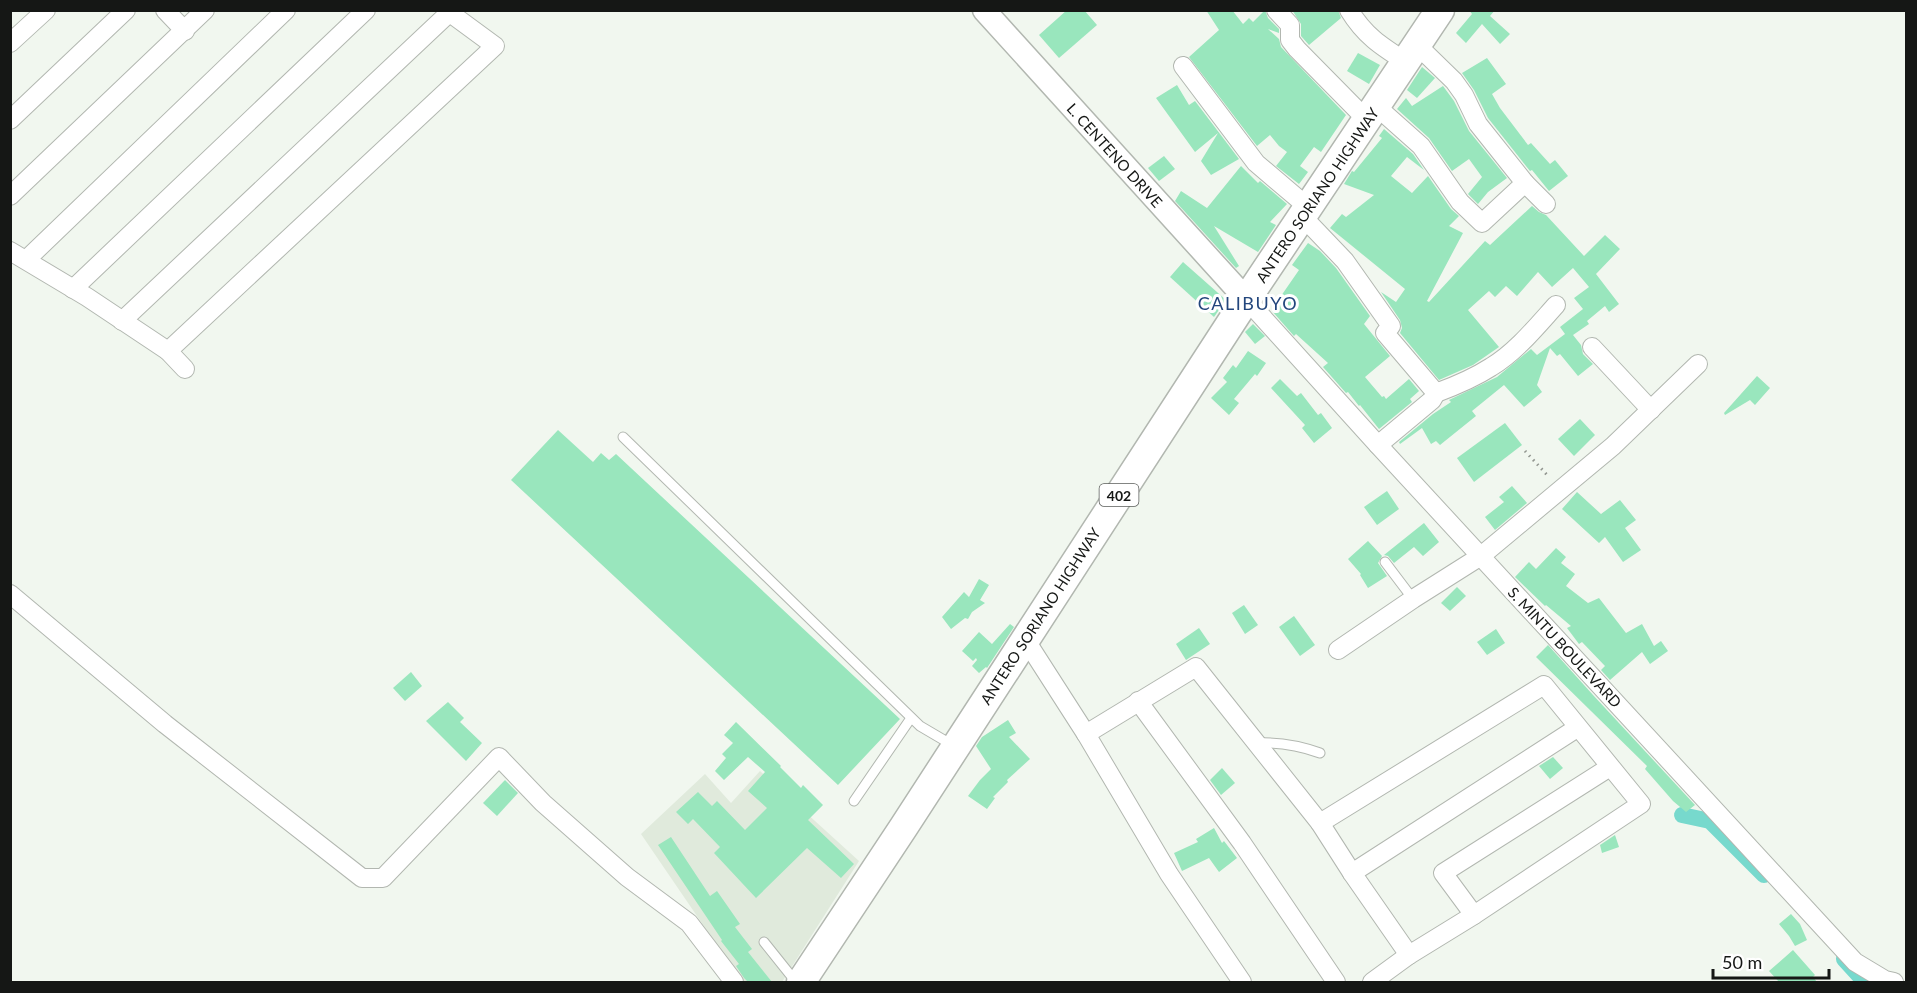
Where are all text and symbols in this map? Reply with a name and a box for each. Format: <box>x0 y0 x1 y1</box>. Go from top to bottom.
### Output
street label: L. CENTENO DRIVE <box>1064 99 1166 211</box>
street label: ANTERO SORIANO HIGHWAY <box>1252 104 1383 286</box>
district label: CALIBUYO <box>1198 292 1298 314</box>
road number: 402 <box>1100 484 1138 506</box>
street label: ANTERO SORIANO HIGHWAY <box>976 524 1104 708</box>
street label: S. MINTU BOULEVARD <box>1504 583 1626 711</box>
scale bar <box>1713 942 1828 980</box>
text: 50 m <box>1722 951 1762 973</box>

